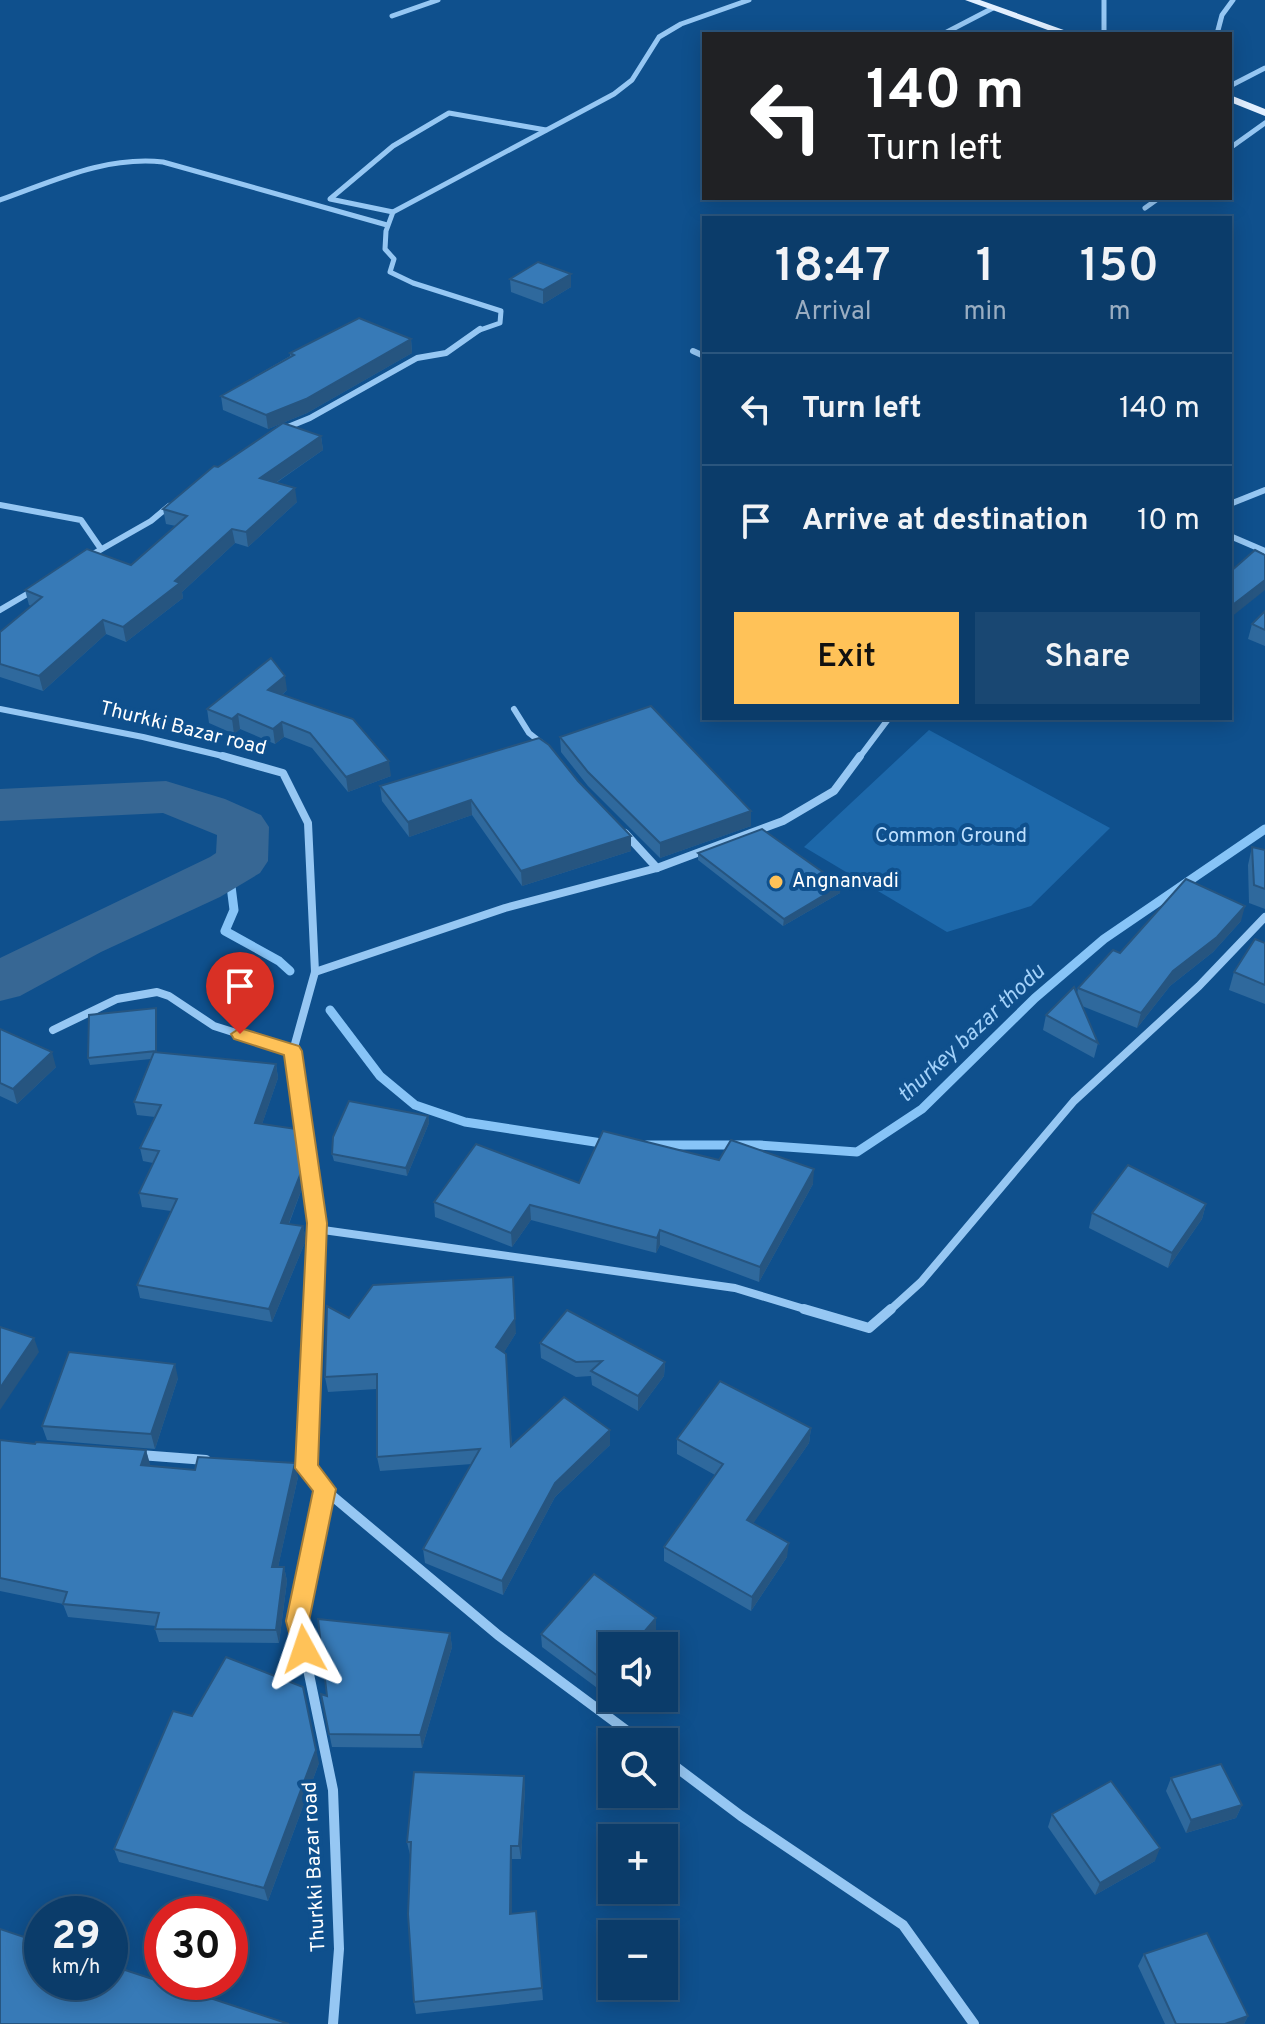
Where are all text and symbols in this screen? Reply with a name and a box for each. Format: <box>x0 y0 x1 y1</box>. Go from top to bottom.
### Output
text: 140 m <box>866 58 1024 128</box>
icon: left <box>734 64 838 168</box>
text: Turn left <box>866 127 1003 173</box>
text: 18:47 <box>775 238 891 298</box>
text: 1 <box>976 238 995 298</box>
text: 150 <box>1080 238 1159 298</box>
text: Arrival <box>794 296 872 329</box>
text: min <box>964 296 1007 329</box>
text: m <box>1108 296 1130 329</box>
icon: left <box>734 387 778 431</box>
text: Turn left <box>802 391 922 428</box>
text: 140 m <box>1119 391 1200 428</box>
icon: arrive <box>734 499 778 543</box>
text: Arrive at destination <box>802 503 1088 540</box>
text: 10 m <box>1137 503 1200 540</box>
button: Exit <box>734 612 959 704</box>
button: Share <box>975 612 1200 704</box>
street label: Thurkki Bazar road <box>97 696 269 762</box>
park label: Common Ground <box>875 824 1027 850</box>
place label: Angnanvadi <box>792 869 899 895</box>
marker: Angnanvadi <box>767 873 785 891</box>
pin <box>206 952 274 1034</box>
water label: thurkey bazar thodu <box>893 958 1052 1109</box>
icon: arrive <box>218 964 262 1008</box>
position arrow <box>262 1607 346 1691</box>
map controls <box>598 1632 678 2000</box>
button: sound <box>598 1632 678 1712</box>
button: search <box>598 1728 678 1808</box>
street label: Thurkki Bazar road <box>298 1781 332 1953</box>
button: + <box>598 1824 678 1904</box>
speed limit sign: 30 <box>144 1896 248 2000</box>
text: 29 <box>51 1913 101 1963</box>
button: − <box>598 1920 678 2000</box>
text: km/h <box>52 1955 100 1981</box>

